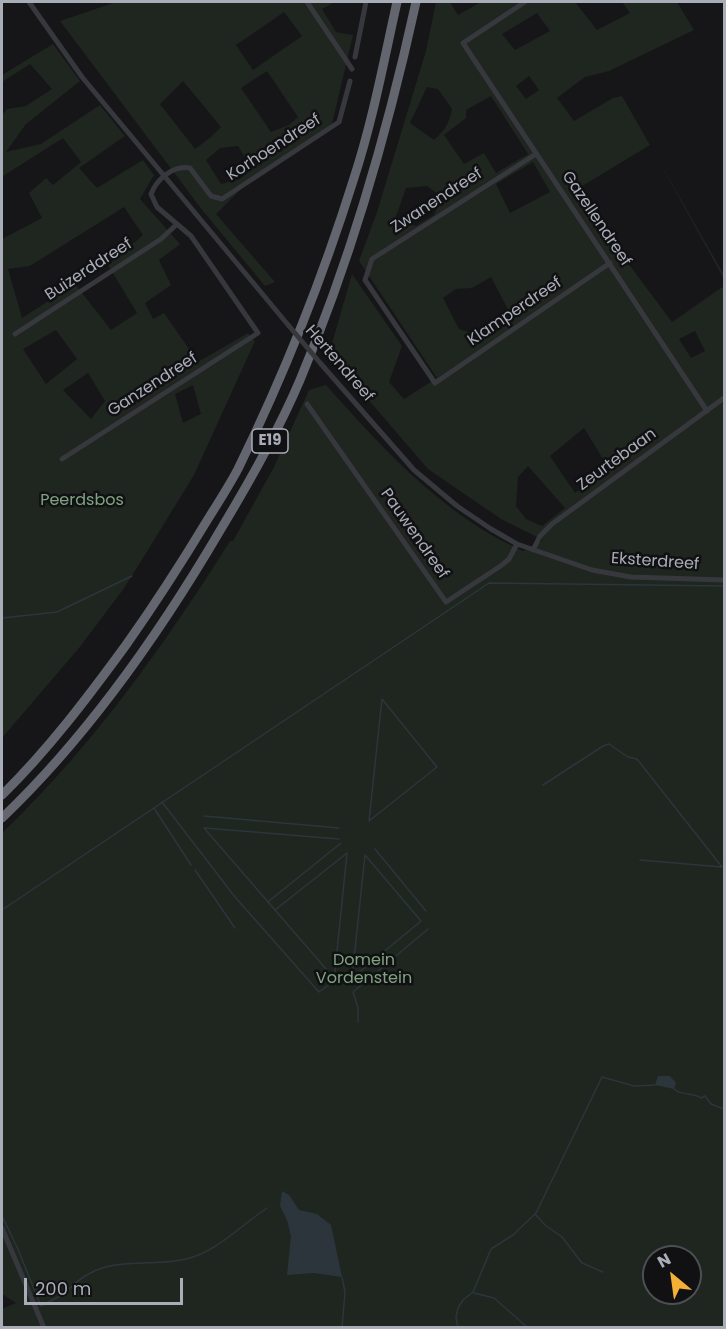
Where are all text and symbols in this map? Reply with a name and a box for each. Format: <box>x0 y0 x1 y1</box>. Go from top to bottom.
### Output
street label: Korhoendreef <box>223 110 325 186</box>
street label: Zwanendreef <box>388 164 486 238</box>
street label: Gazellendreef <box>557 168 635 270</box>
street label: Buizerddreef <box>42 235 136 305</box>
street label: Klamperdreef <box>464 273 566 351</box>
street label: Hertendreef <box>301 322 377 406</box>
street label: Ganzendreef <box>105 349 201 421</box>
street label: Zeurtebaan <box>574 425 660 495</box>
road number: E19 <box>252 429 288 453</box>
street label: Pauwendreef <box>376 485 452 583</box>
park label: Peerdsbos <box>40 491 124 511</box>
street label: Eksterdreef <box>610 549 700 575</box>
park label: Domein Vordenstein <box>316 951 412 989</box>
north arrow <box>642 1245 702 1305</box>
text: N <box>653 1248 675 1274</box>
scale bar <box>27 1266 186 1304</box>
text: 200 m <box>35 1276 91 1301</box>

